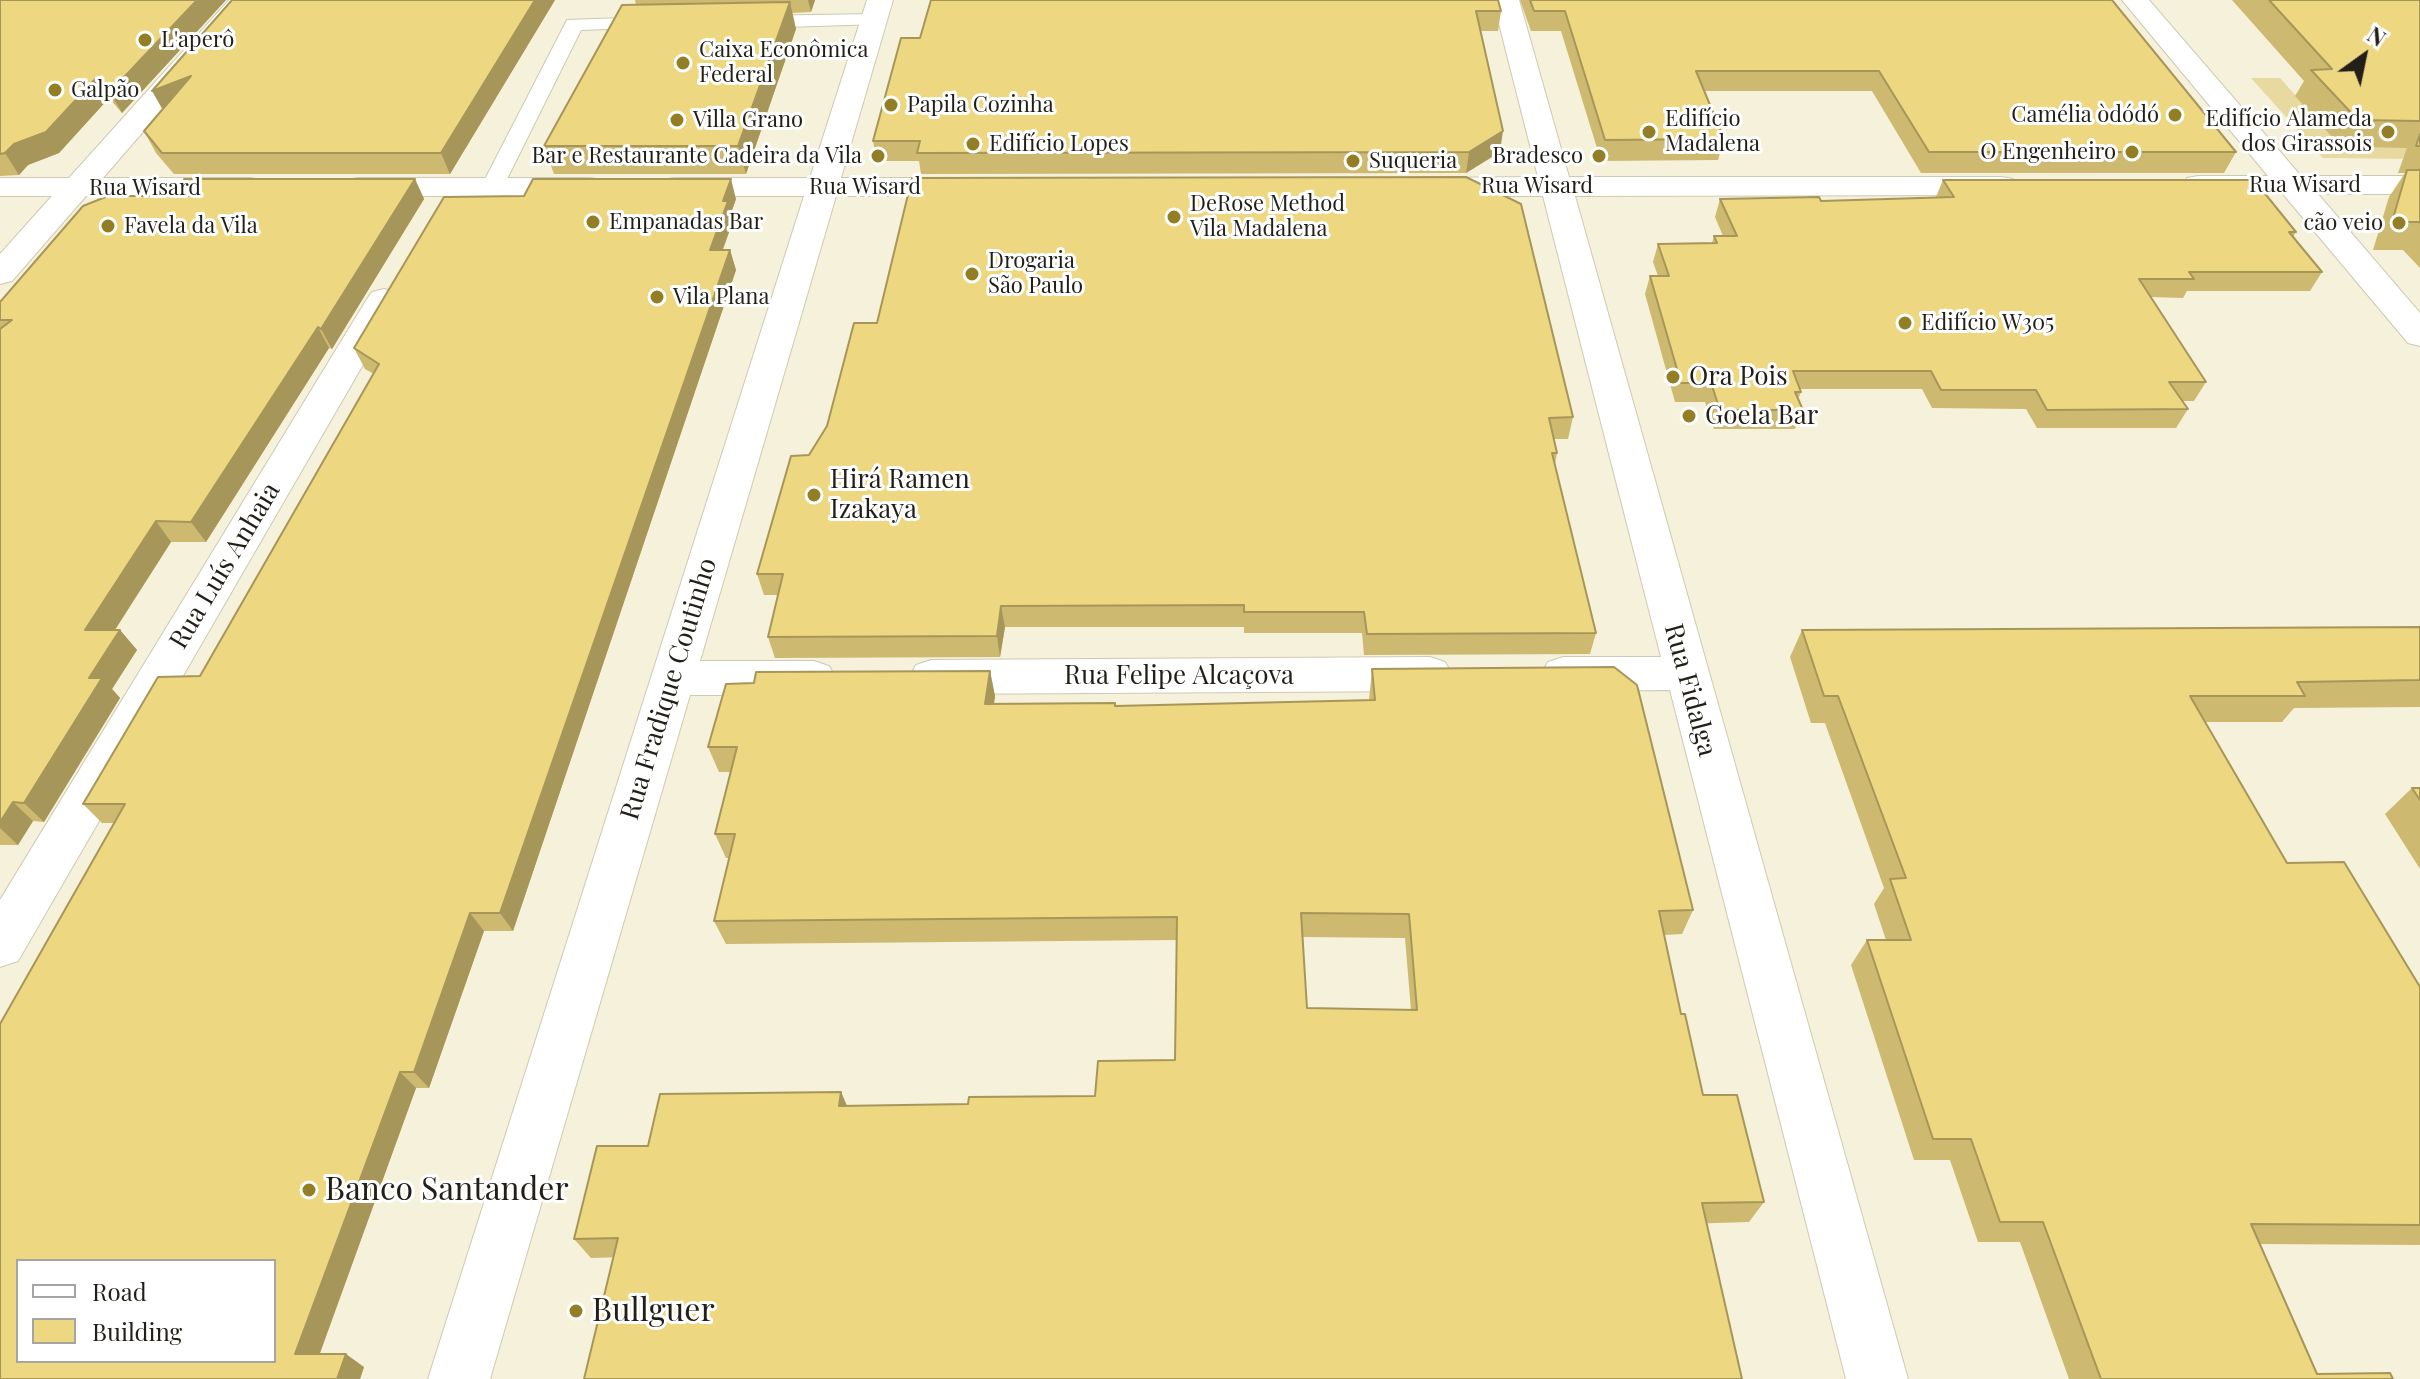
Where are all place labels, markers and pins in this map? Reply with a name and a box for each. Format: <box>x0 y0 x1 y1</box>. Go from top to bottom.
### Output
place label: L'aperô <box>161 27 234 53</box>
marker: L'aperô <box>136 31 154 49</box>
place label: Caixa Econômica Federal <box>699 37 868 88</box>
marker: Caixa Econômica Federal <box>674 54 692 72</box>
place label: Galpão <box>71 77 139 103</box>
marker: Galpão <box>46 81 64 99</box>
place label: Papila Cozinha <box>907 92 1054 118</box>
marker: Papila Cozinha <box>882 96 900 114</box>
place label: Camélia òdódó <box>2011 102 2159 128</box>
place label: Edifício Madalena <box>1665 106 1760 158</box>
marker: Camélia òdódó <box>2166 106 2184 124</box>
place label: Edifício Alameda dos Girassois <box>2205 106 2372 158</box>
place label: Villa Grano <box>693 107 803 133</box>
marker: Villa Grano <box>668 111 686 129</box>
marker: Edifício Madalena <box>1640 123 1658 141</box>
marker: Edifício Alameda dos Girassois <box>2379 123 2397 141</box>
place label: Edifício Lopes <box>989 131 1129 157</box>
marker: Edifício Lopes <box>964 135 982 153</box>
place label: O Engenheiro <box>1980 139 2116 165</box>
place label: Bar e Restaurante Cadeira da Vila <box>532 143 862 169</box>
place label: Bradesco <box>1492 143 1583 169</box>
marker: O Engenheiro <box>2123 143 2141 161</box>
marker: Bar e Restaurante Cadeira da Vila <box>869 147 887 165</box>
marker: Bradesco <box>1590 147 1608 165</box>
place label: Suqueria <box>1369 148 1457 174</box>
marker: Suqueria <box>1344 152 1362 170</box>
place label: DeRose Method Vila Madalena <box>1190 191 1345 242</box>
marker: DeRose Method Vila Madalena <box>1165 208 1183 226</box>
place label: Empanadas Bar <box>609 209 763 235</box>
place label: cão veio <box>2304 210 2383 236</box>
place label: Favela da Vila <box>124 213 258 239</box>
marker: Empanadas Bar <box>584 213 602 231</box>
marker: cão veio <box>2390 214 2408 232</box>
marker: Favela da Vila <box>99 217 117 235</box>
place label: Drogaria São Paulo <box>988 248 1083 300</box>
marker: Drogaria São Paulo <box>963 265 981 283</box>
place label: Vila Plana <box>673 284 769 310</box>
marker: Vila Plana <box>648 288 666 306</box>
place label: Edifício W305 <box>1921 310 2054 336</box>
marker: Edifício W305 <box>1896 314 1914 332</box>
place label: Ora Pois <box>1689 361 1788 393</box>
marker: Ora Pois <box>1664 368 1682 386</box>
place label: Goela Bar <box>1705 400 1818 432</box>
marker: Goela Bar <box>1680 407 1698 425</box>
place label: Hirá Ramen Izakaya <box>830 464 970 526</box>
marker: Hirá Ramen Izakaya <box>805 486 823 504</box>
place label: Banco Santander <box>325 1171 569 1209</box>
marker: Banco Santander <box>300 1181 318 1199</box>
place label: Bullguer <box>592 1292 715 1330</box>
marker: Bullguer <box>567 1302 585 1320</box>

